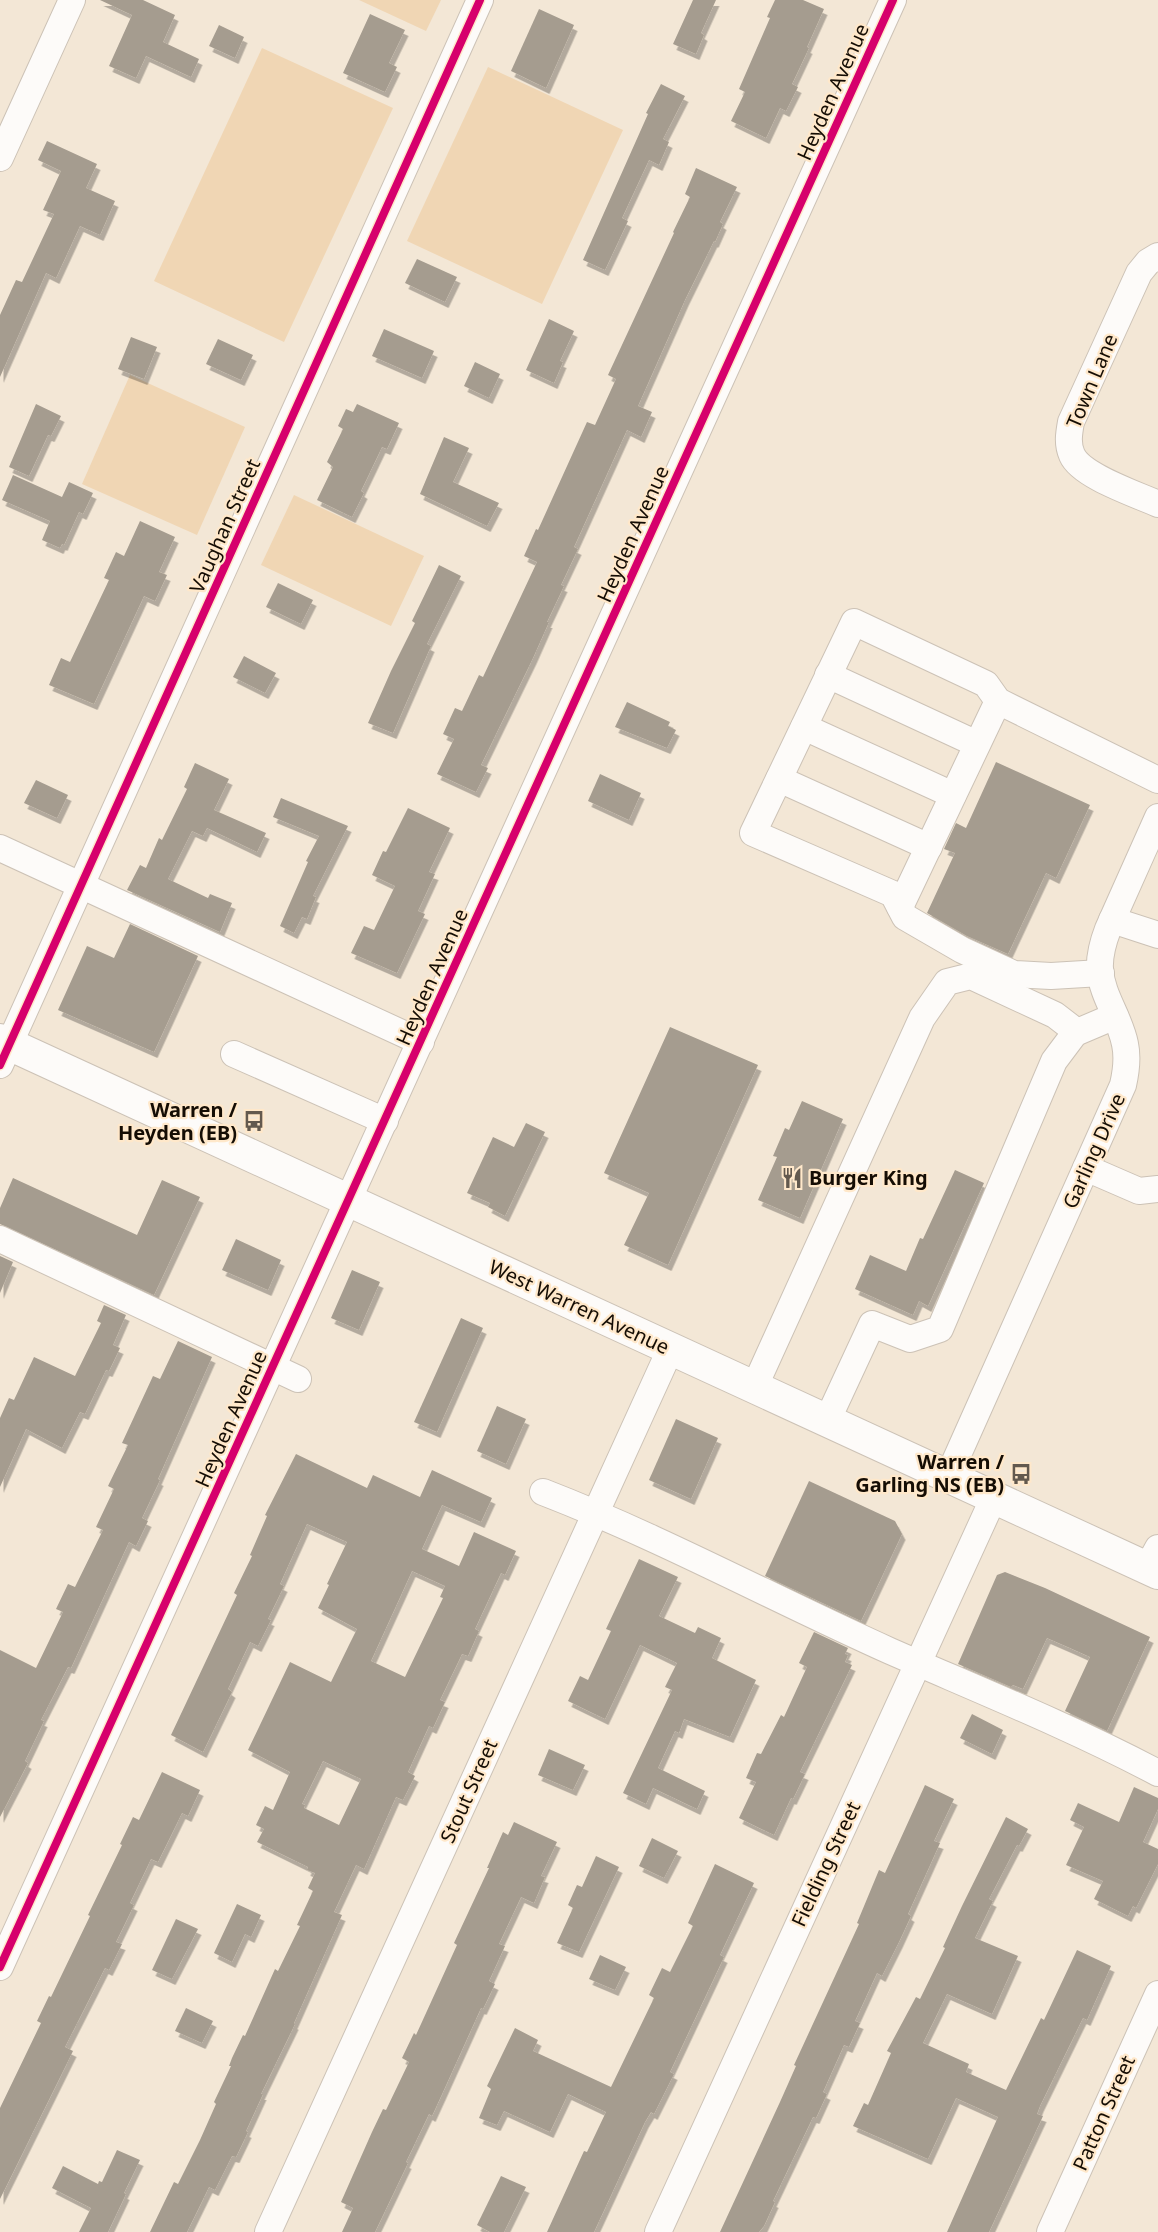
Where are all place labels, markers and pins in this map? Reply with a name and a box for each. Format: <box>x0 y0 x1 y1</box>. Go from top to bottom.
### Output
place label: Warren / Heyden (EB) <box>118 1096 238 1146</box>
bus stop icon: Warren / Heyden (EB) <box>242 1109 266 1133</box>
place label: Burger King <box>809 1164 928 1191</box>
restaurant icon: Burger King <box>780 1166 804 1190</box>
place label: Warren / Garling NS (EB) <box>855 1448 1005 1498</box>
bus stop icon: Warren / Garling NS (EB) <box>1009 1462 1033 1486</box>

